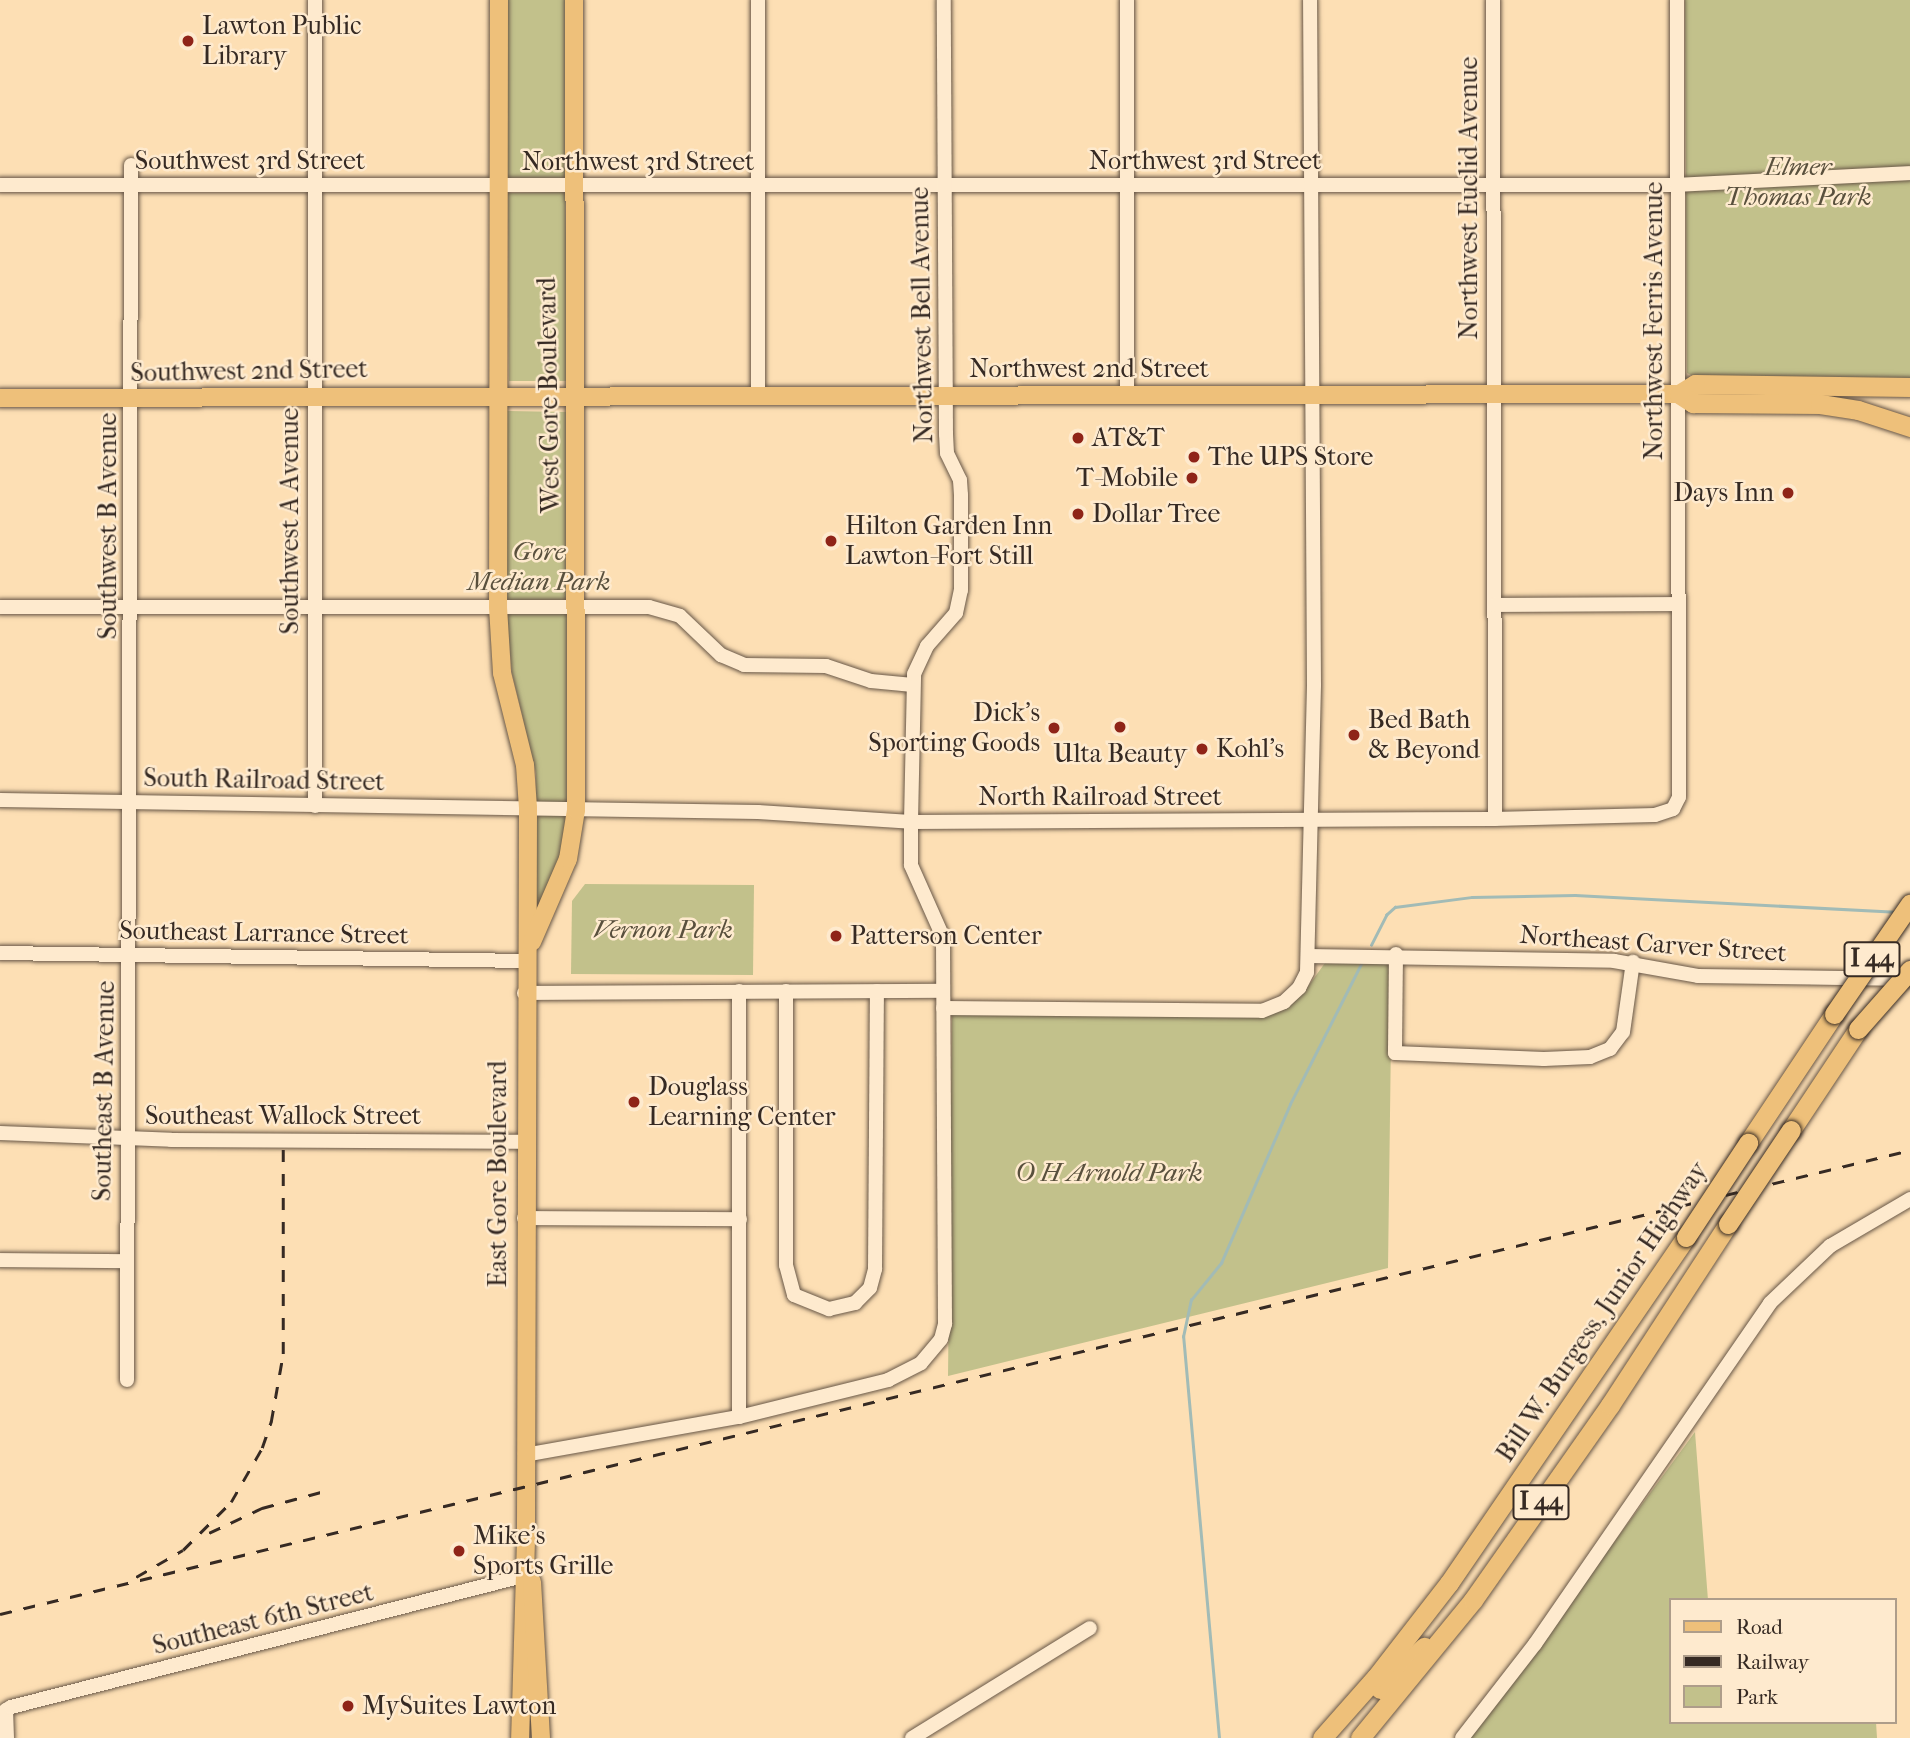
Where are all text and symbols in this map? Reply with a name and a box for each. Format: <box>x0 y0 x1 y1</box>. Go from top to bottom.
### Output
place label: Lawton Public Library <box>202 10 361 72</box>
marker: Lawton Public Library <box>180 33 196 49</box>
street label: Northwest Euclid Avenue <box>1453 56 1485 340</box>
street label: Southwest 3rd Street <box>135 145 365 177</box>
street label: Northwest 3rd Street <box>1089 145 1321 177</box>
street label: Northwest 3rd Street <box>522 146 754 178</box>
park label: Elmer Thomas Park <box>1724 151 1872 212</box>
street label: Northwest Ferris Avenue <box>1638 182 1670 460</box>
street label: Northwest Bell Avenue <box>904 186 940 444</box>
street label: West Gore Boulevard <box>531 277 567 513</box>
street label: Southwest 2nd Street <box>130 353 368 389</box>
street label: Northwest 2nd Street <box>969 353 1209 385</box>
street label: Southwest A Avenue <box>274 408 306 634</box>
street label: Southwest B Avenue <box>92 413 124 639</box>
place label: AT&T <box>1092 422 1165 454</box>
marker: AT&T <box>1070 430 1086 446</box>
place label: The UPS Store <box>1208 441 1373 473</box>
marker: The UPS Store <box>1186 449 1202 465</box>
place label: T-Mobile <box>1076 462 1178 494</box>
marker: T-Mobile <box>1184 470 1200 486</box>
place label: Days Inn <box>1673 477 1774 509</box>
marker: Days Inn <box>1780 485 1796 501</box>
place label: Dollar Tree <box>1092 498 1220 530</box>
marker: Dollar Tree <box>1070 506 1086 522</box>
place label: Hilton Garden Inn Lawton-Fort Still <box>845 510 1052 572</box>
marker: Hilton Garden Inn Lawton-Fort Still <box>823 533 839 549</box>
park label: Gore Median Park <box>468 536 610 598</box>
place label: Dick's Sporting Goods <box>868 697 1040 758</box>
place label: Bed Bath & Beyond <box>1368 704 1480 766</box>
marker: Ulta Beauty <box>1112 719 1128 735</box>
marker: Dick's Sporting Goods <box>1046 720 1062 736</box>
marker: Bed Bath & Beyond <box>1346 727 1362 743</box>
place label: Kohl's <box>1216 733 1284 765</box>
place label: Ulta Beauty <box>1053 738 1187 770</box>
marker: Kohl's <box>1194 741 1210 757</box>
street label: South Railroad Street <box>143 762 385 798</box>
street label: North Railroad Street <box>978 781 1222 813</box>
park label: Vernon Park <box>593 914 733 946</box>
street label: Southeast Larrance Street <box>119 915 409 951</box>
street label: Northeast Carver Street <box>1518 919 1788 969</box>
place label: Patterson Center <box>850 920 1042 952</box>
marker: Patterson Center <box>828 928 844 944</box>
road number: I 44 <box>1842 939 1902 979</box>
street label: Southeast B Avenue <box>86 980 122 1202</box>
street label: East Gore Boulevard <box>482 1061 514 1287</box>
place label: Douglass Learning Center <box>648 1071 836 1132</box>
marker: Douglass Learning Center <box>626 1094 642 1110</box>
street label: Southeast Wallock Street <box>145 1100 421 1132</box>
street label: Bill W. Burgess, Junior Highway <box>1490 1156 1714 1468</box>
park label: O H Arnold Park <box>1015 1157 1203 1189</box>
road number: I 44 <box>1511 1482 1571 1522</box>
place label: Mike's Sports Grille <box>473 1520 613 1582</box>
marker: Mike's Sports Grille <box>451 1543 467 1559</box>
street label: Southeast 6th Street <box>149 1576 377 1662</box>
legend <box>1668 1598 1896 1724</box>
text: Road <box>1736 1615 1783 1639</box>
text: Railway <box>1736 1650 1809 1674</box>
text: Park <box>1736 1685 1778 1709</box>
place label: MySuites Lawton <box>362 1690 556 1722</box>
marker: MySuites Lawton <box>340 1698 356 1714</box>

